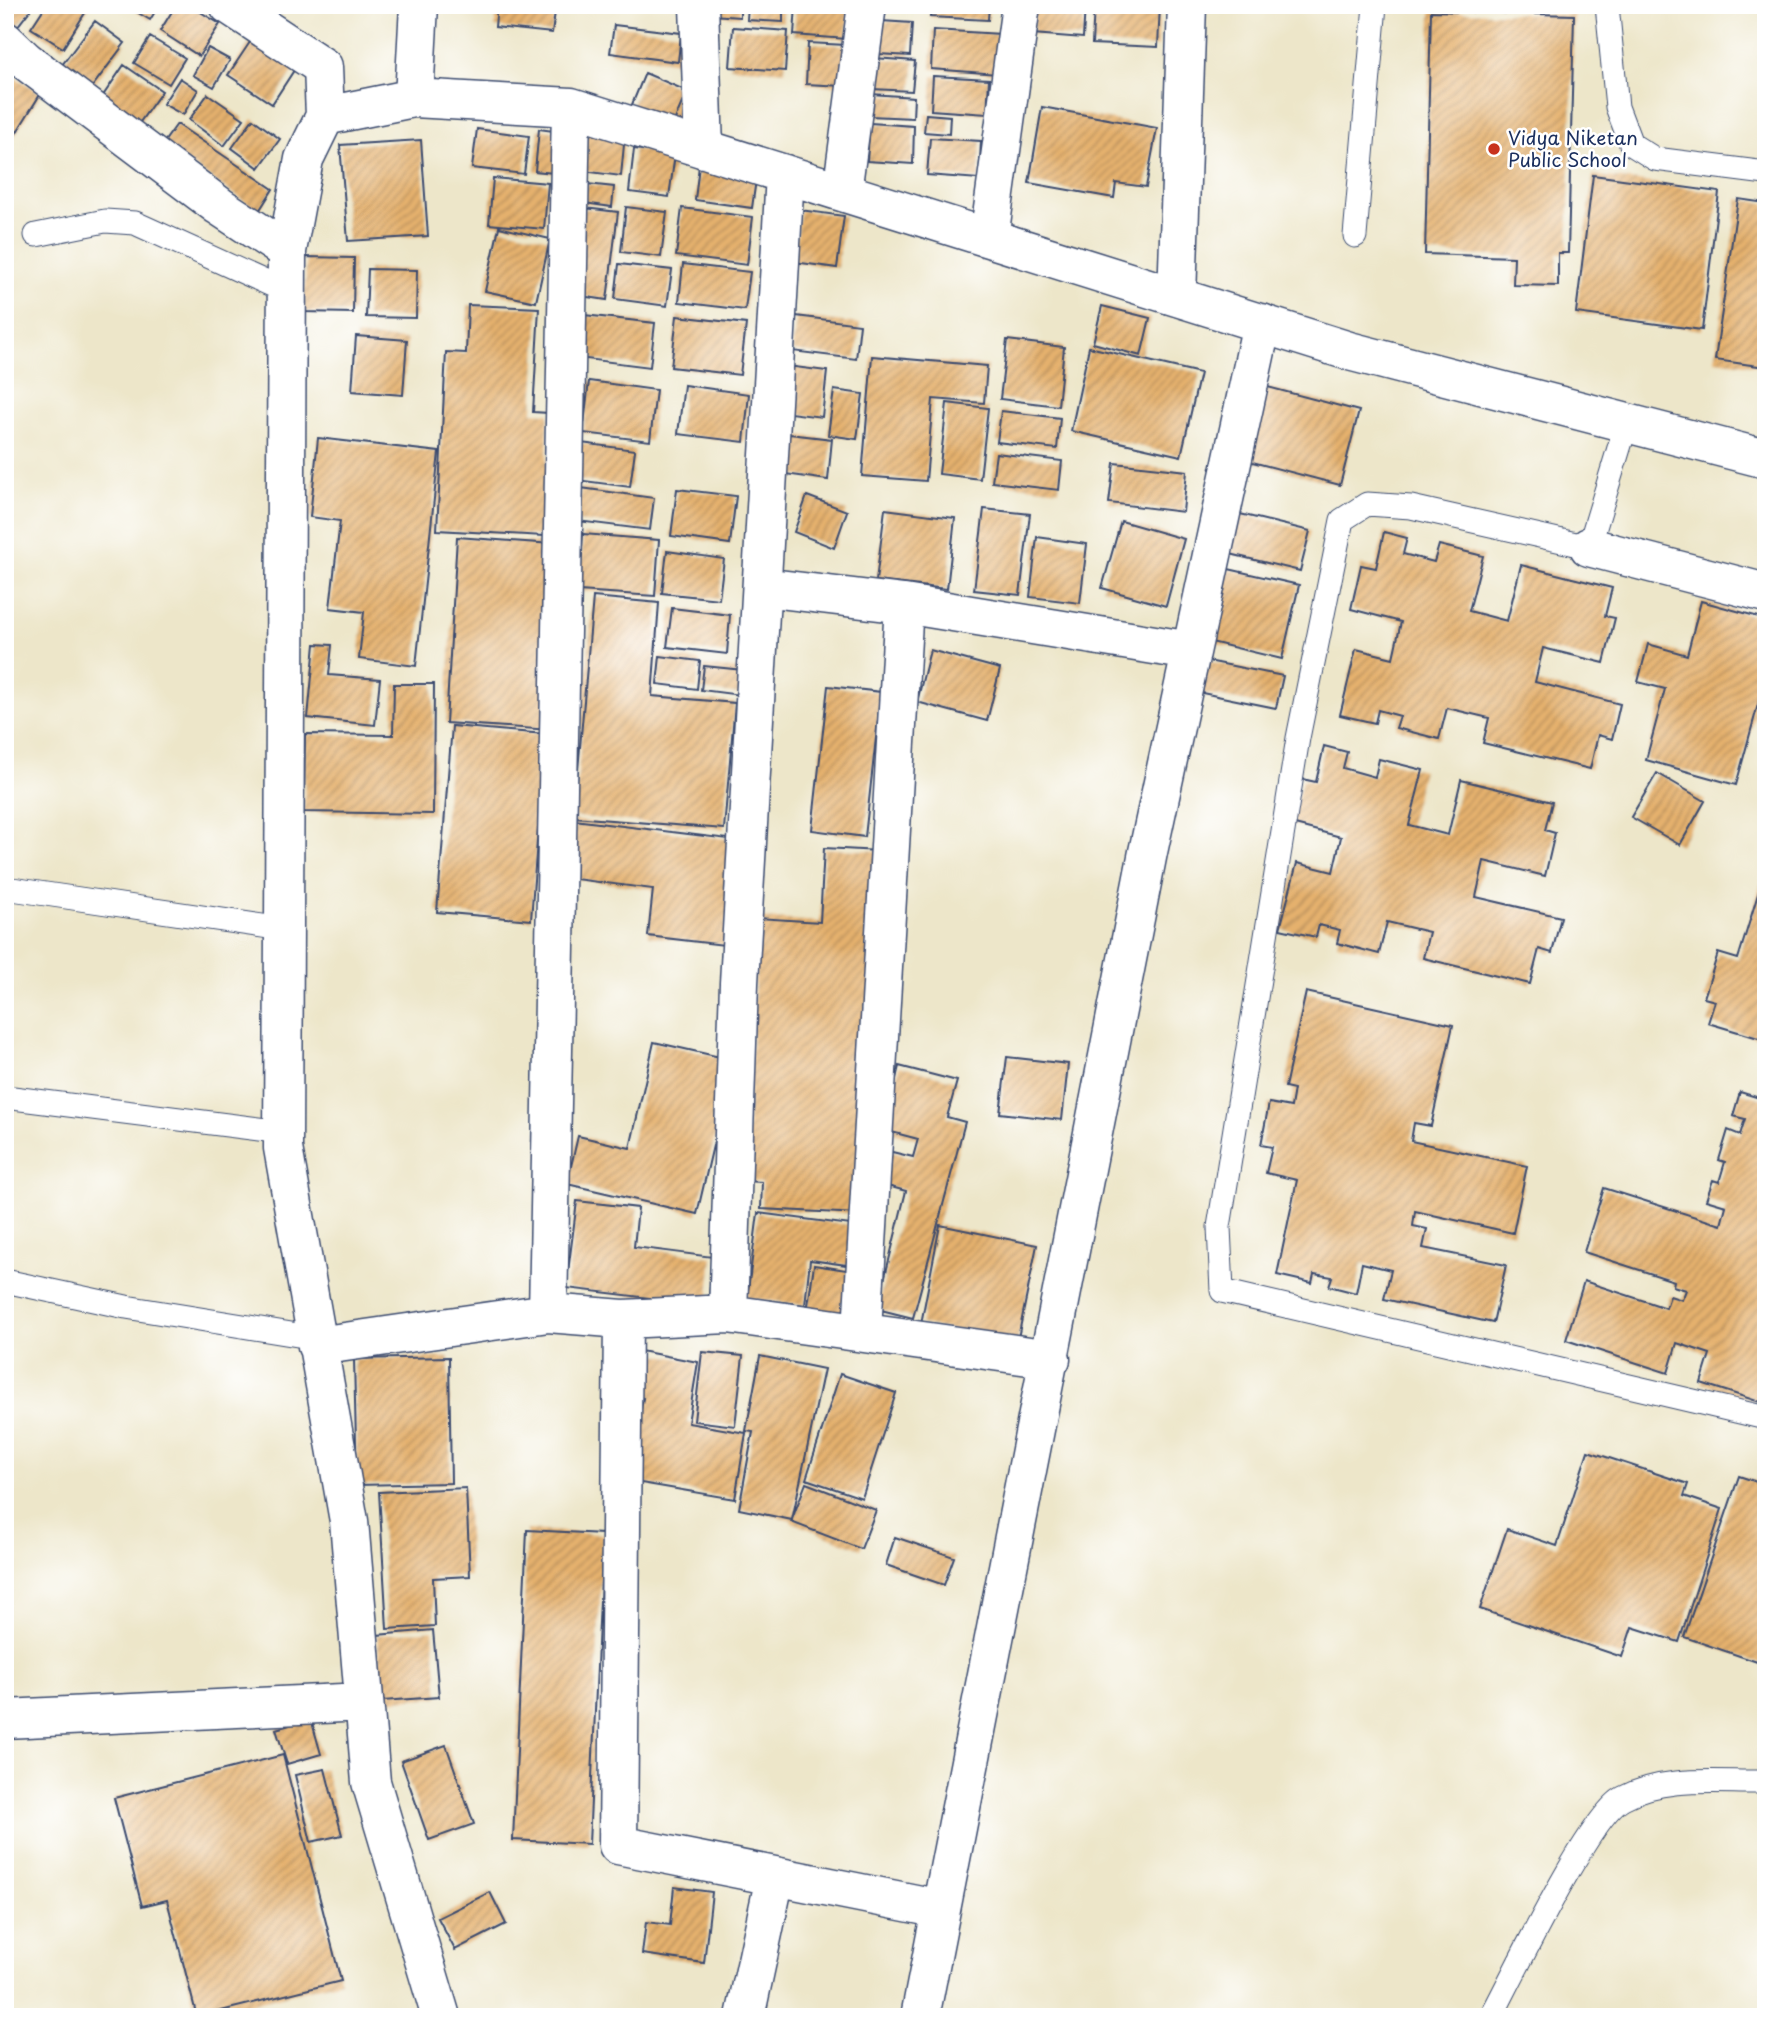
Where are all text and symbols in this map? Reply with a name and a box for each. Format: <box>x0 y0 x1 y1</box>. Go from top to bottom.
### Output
place label: Vidya Niketan Public School <box>1508 123 1638 173</box>
marker: Vidya Niketan Public School <box>1486 141 1502 157</box>

